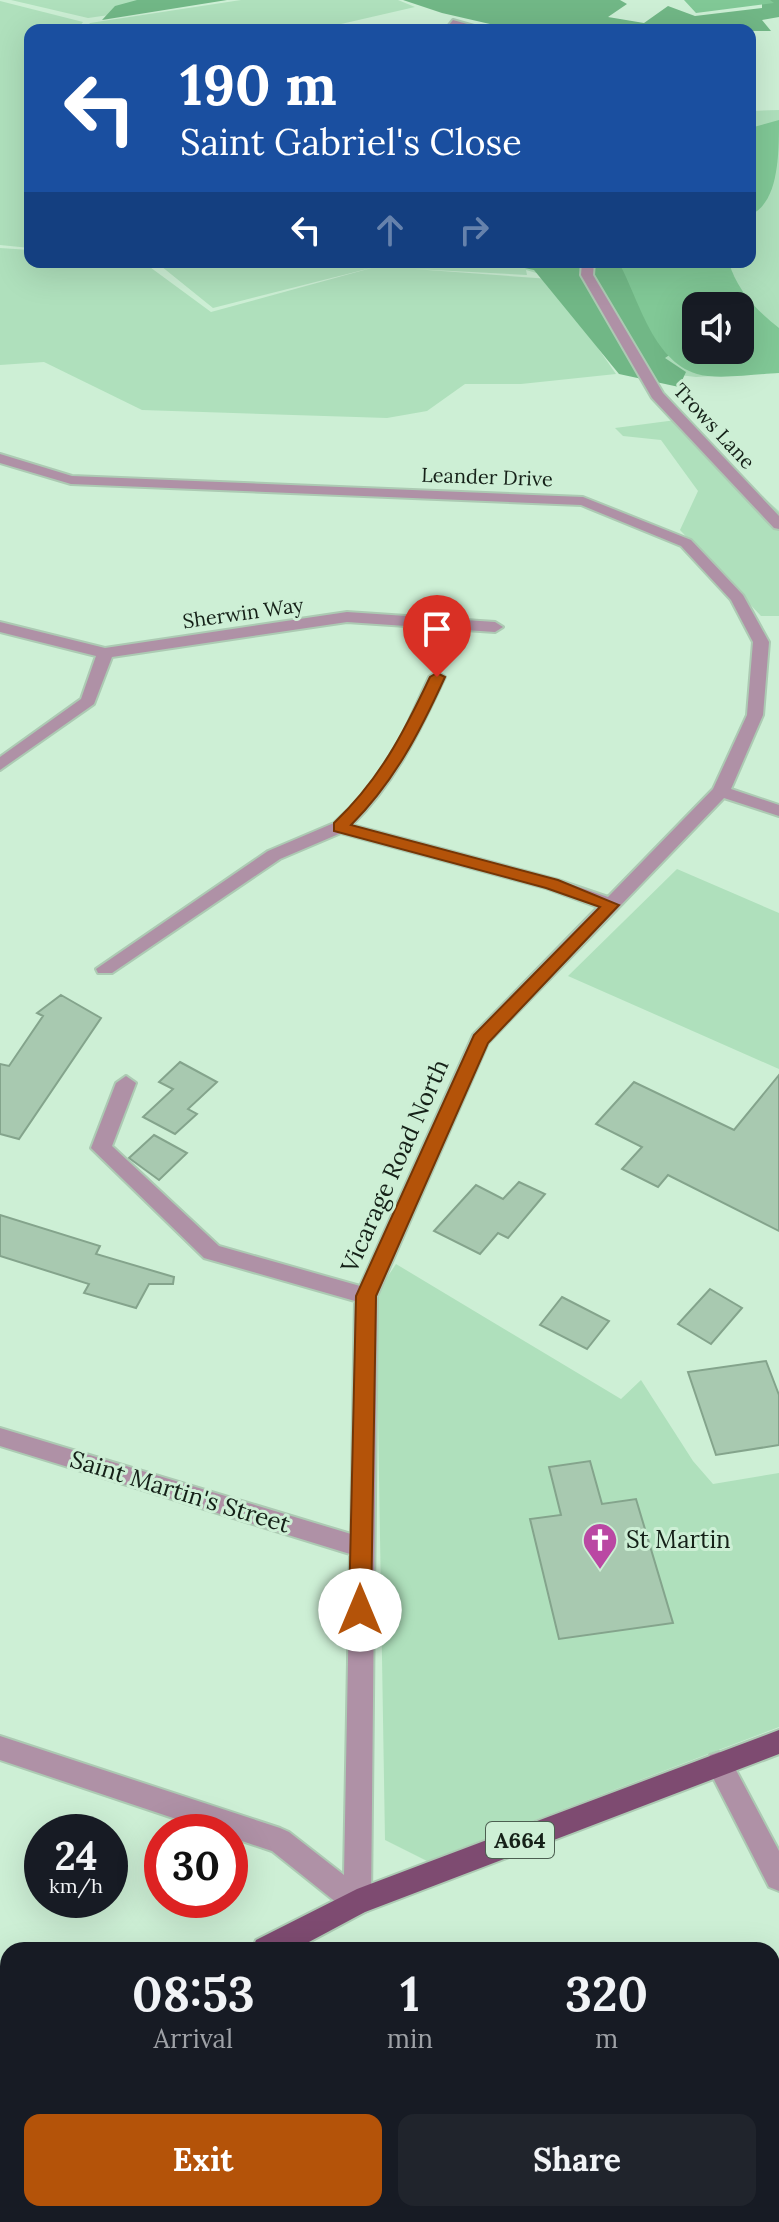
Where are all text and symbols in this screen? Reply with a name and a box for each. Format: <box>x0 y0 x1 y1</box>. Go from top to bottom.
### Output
text: 190 m <box>180 49 337 120</box>
icon: left <box>48 56 152 160</box>
text: Saint Gabriel's Close <box>180 119 522 165</box>
icon: left <box>284 208 328 252</box>
icon: ahead <box>368 208 412 252</box>
icon: right <box>452 208 496 252</box>
map controls <box>682 292 754 364</box>
button: sound <box>682 292 754 364</box>
street label: Trows Lane <box>668 378 761 474</box>
street label: Leander Drive <box>421 462 553 491</box>
street label: Sherwin Way <box>181 592 305 633</box>
pin <box>403 595 471 677</box>
icon: arrive <box>415 607 459 651</box>
street label: Vicarage Road North <box>333 1054 456 1278</box>
street label: Saint Martin's Street <box>66 1443 295 1540</box>
church icon: St Martin <box>581 1521 619 1571</box>
place label: St Martin <box>626 1524 731 1555</box>
position arrow <box>318 1568 402 1652</box>
speed limit sign: 30 <box>144 1814 248 1918</box>
road number: A664 <box>486 1822 554 1858</box>
text: 24 <box>54 1830 98 1881</box>
text: km/h <box>49 1873 103 1898</box>
text: 08:53 <box>132 1963 255 2024</box>
text: 1 <box>400 1963 420 2024</box>
text: 320 <box>565 1963 648 2024</box>
text: Arrival <box>154 2022 233 2055</box>
text: min <box>387 2022 433 2055</box>
text: m <box>595 2022 618 2055</box>
button: Exit <box>24 2114 382 2206</box>
button: Share <box>398 2114 756 2206</box>

